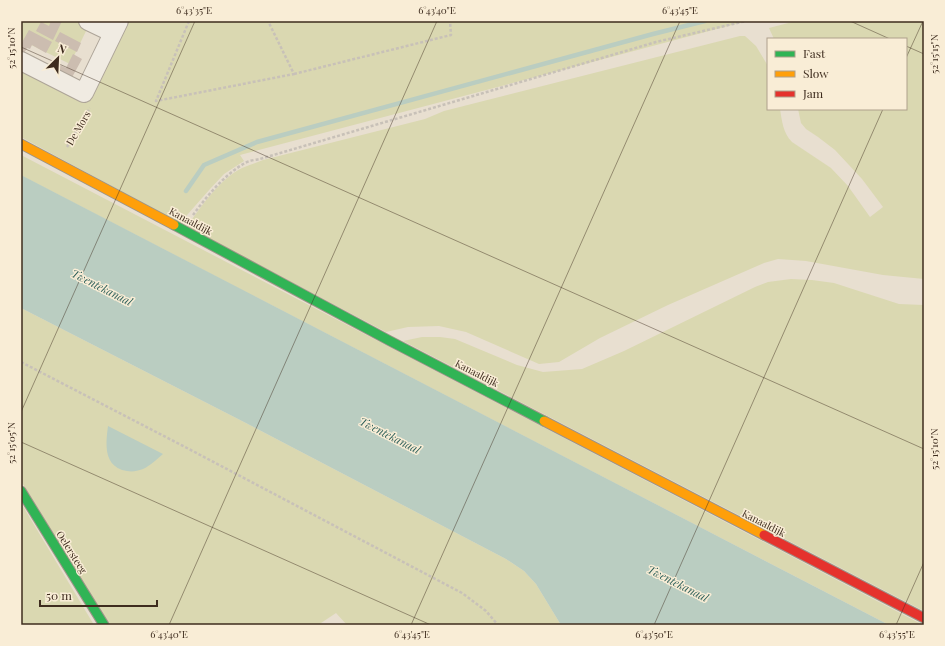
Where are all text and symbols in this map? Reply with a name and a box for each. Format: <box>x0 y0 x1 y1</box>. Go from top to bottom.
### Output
text: 6°43'35"E <box>176 3 212 17</box>
text: 6°43'40"E <box>418 3 456 17</box>
text: 6°43'45"E <box>662 3 698 17</box>
text: 52°15'10"N <box>4 27 18 69</box>
text: 52°15'15"N <box>927 34 941 74</box>
north arrow <box>38 38 78 78</box>
legend <box>767 38 907 110</box>
text: N <box>56 40 69 57</box>
text: Fast <box>803 45 826 61</box>
text: Slow <box>803 65 829 81</box>
text: Jam <box>802 85 824 101</box>
street label: De Mors <box>63 108 93 148</box>
street label: Kanaaldijk <box>167 204 216 238</box>
water label: Twentekanaal <box>69 265 136 309</box>
street label: Kanaaldijk <box>453 356 502 390</box>
water label: Twentekanaal <box>357 413 424 457</box>
text: 52°15'05"N <box>4 422 18 464</box>
text: 52°15'10"N <box>927 428 941 470</box>
street label: Kanaaldijk <box>740 506 789 540</box>
street label: Oelersteeg <box>53 528 91 577</box>
water label: Twentekanaal <box>645 561 712 605</box>
scale bar <box>40 582 157 608</box>
text: 50 m <box>46 587 72 603</box>
text: 6°43'40"E <box>150 627 188 641</box>
text: 6°43'45"E <box>394 627 430 641</box>
text: 6°43'50"E <box>635 627 673 641</box>
text: 6°43'55"E <box>879 627 915 641</box>

